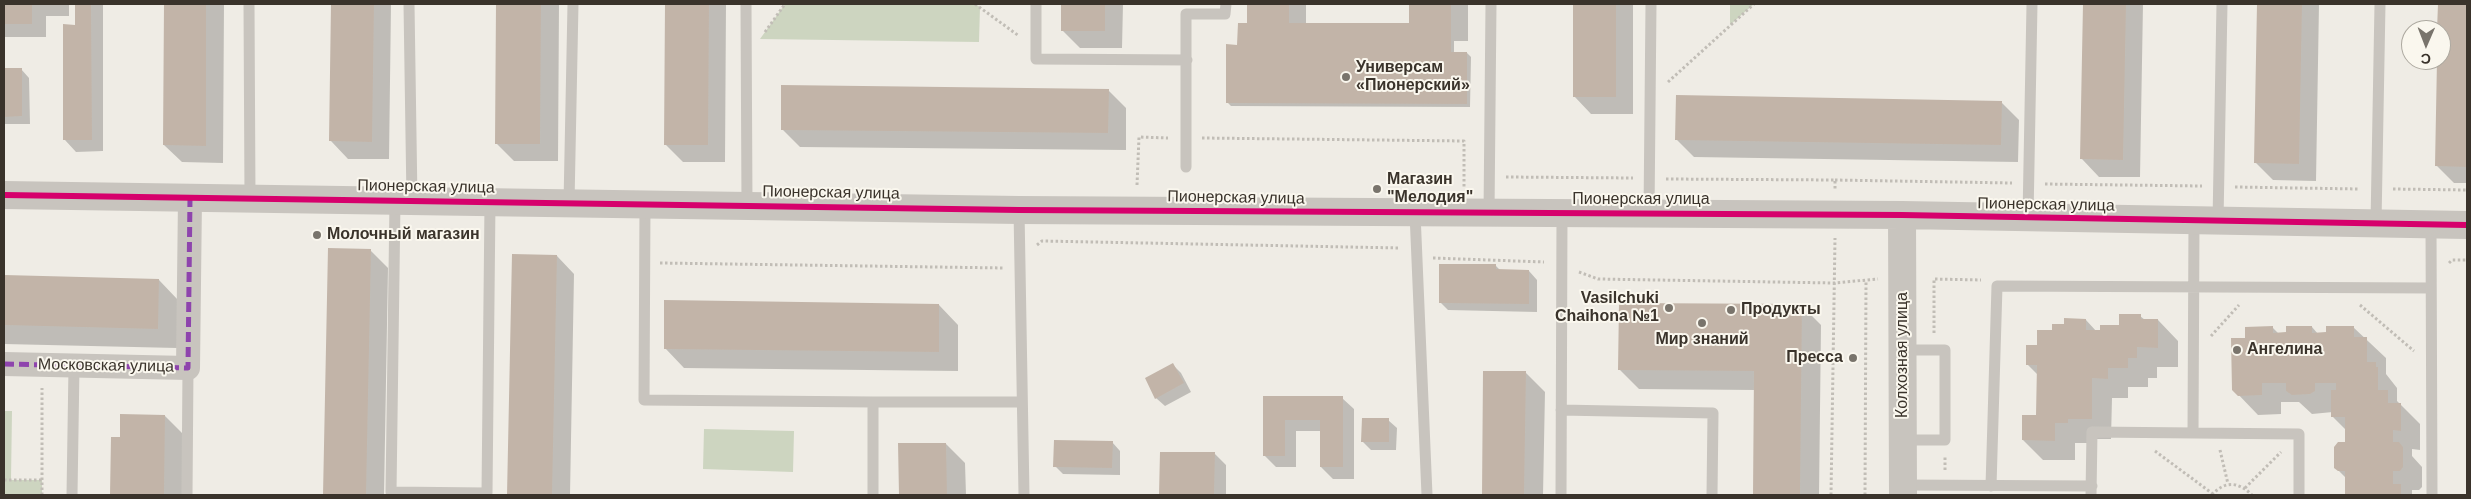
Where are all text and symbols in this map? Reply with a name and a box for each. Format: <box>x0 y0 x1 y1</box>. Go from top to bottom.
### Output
north arrow <box>2401 20 2451 70</box>
text: С <box>2421 51 2431 67</box>
place label: Универсам «Пионерский» <box>1356 58 1470 96</box>
marker: Универсам «Пионерский» <box>1340 71 1352 83</box>
place label: Магазин "Мелодия" <box>1387 170 1473 208</box>
street label: Пионерская улица <box>357 176 495 198</box>
street label: Пионерская улица <box>762 182 900 204</box>
marker: Магазин "Мелодия" <box>1371 183 1383 195</box>
street label: Пионерская улица <box>1167 187 1305 209</box>
street label: Пионерская улица <box>1572 190 1710 210</box>
street label: Пионерская улица <box>1977 194 2115 216</box>
place label: Молочный магазин <box>327 225 480 245</box>
marker: Молочный магазин <box>311 229 323 241</box>
place label: Vasilchuki Chaihona №1 <box>1555 289 1659 327</box>
street label: Колхозная улица <box>1893 292 1913 418</box>
place label: Продукты <box>1741 300 1821 320</box>
marker: Vasilchuki Chaihona №1 <box>1663 302 1675 314</box>
marker: Продукты <box>1725 304 1737 316</box>
marker: Мир знаний <box>1696 317 1708 329</box>
place label: Мир знаний <box>1655 330 1749 350</box>
place label: Ангелина <box>2247 340 2322 360</box>
marker: Ангелина <box>2231 344 2243 356</box>
place label: Пресса <box>1786 348 1843 368</box>
marker: Пресса <box>1847 352 1859 364</box>
street label: Московская улица <box>38 355 174 377</box>

